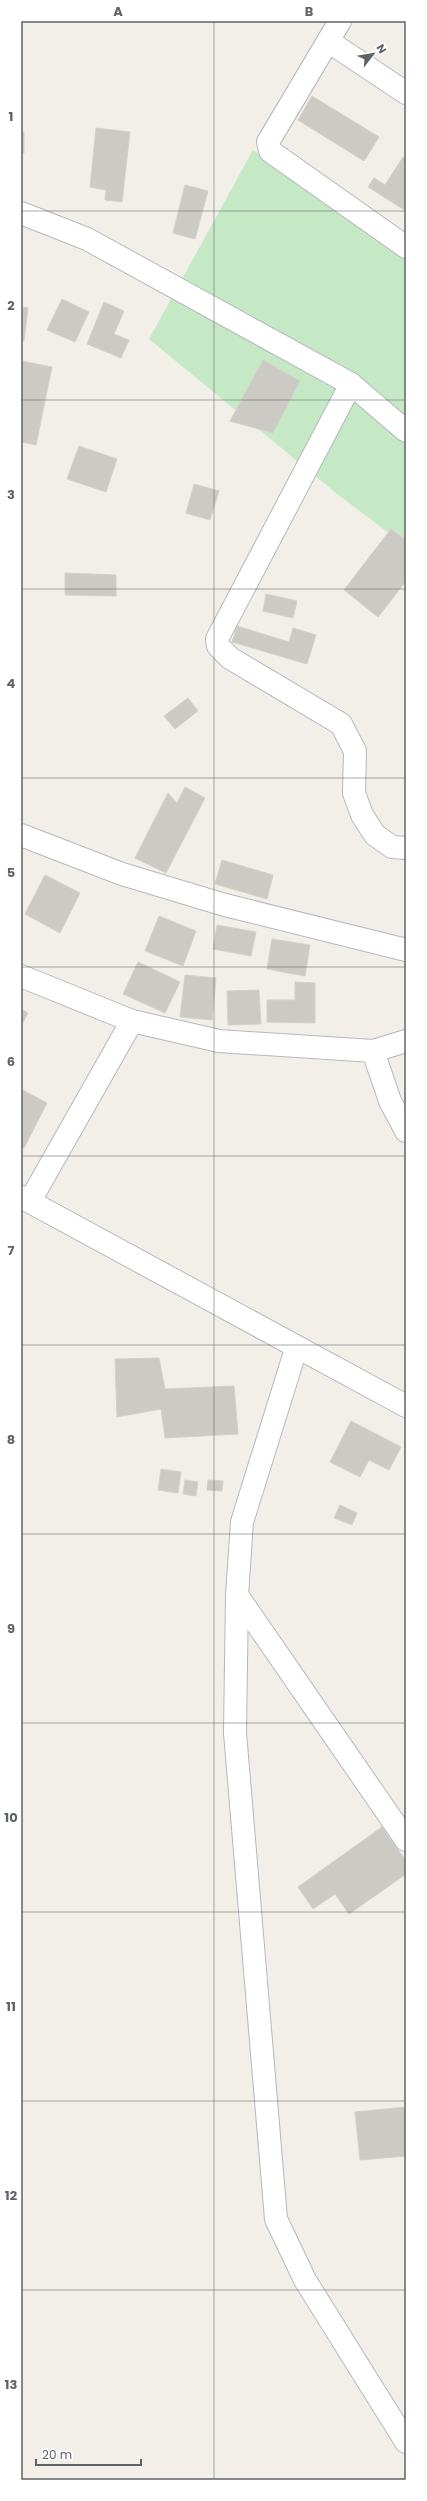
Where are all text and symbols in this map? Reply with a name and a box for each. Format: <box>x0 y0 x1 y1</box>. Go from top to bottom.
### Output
text: A <box>113 2 123 21</box>
text: B <box>305 2 314 21</box>
north arrow <box>353 34 393 74</box>
text: N <box>373 41 391 57</box>
text: 1 <box>9 107 13 126</box>
text: 2 <box>7 296 15 315</box>
text: 3 <box>7 485 15 504</box>
text: 4 <box>7 674 16 693</box>
text: 5 <box>7 863 15 882</box>
text: 6 <box>7 1052 15 1071</box>
text: 7 <box>8 1241 15 1260</box>
text: 8 <box>7 1430 15 1449</box>
text: 9 <box>7 1619 15 1638</box>
text: 10 <box>4 1808 18 1827</box>
text: 11 <box>6 1997 16 2016</box>
text: 12 <box>5 2186 18 2205</box>
text: 13 <box>5 2375 18 2394</box>
scale bar <box>36 2441 141 2467</box>
text: 20 m <box>42 2446 72 2463</box>

